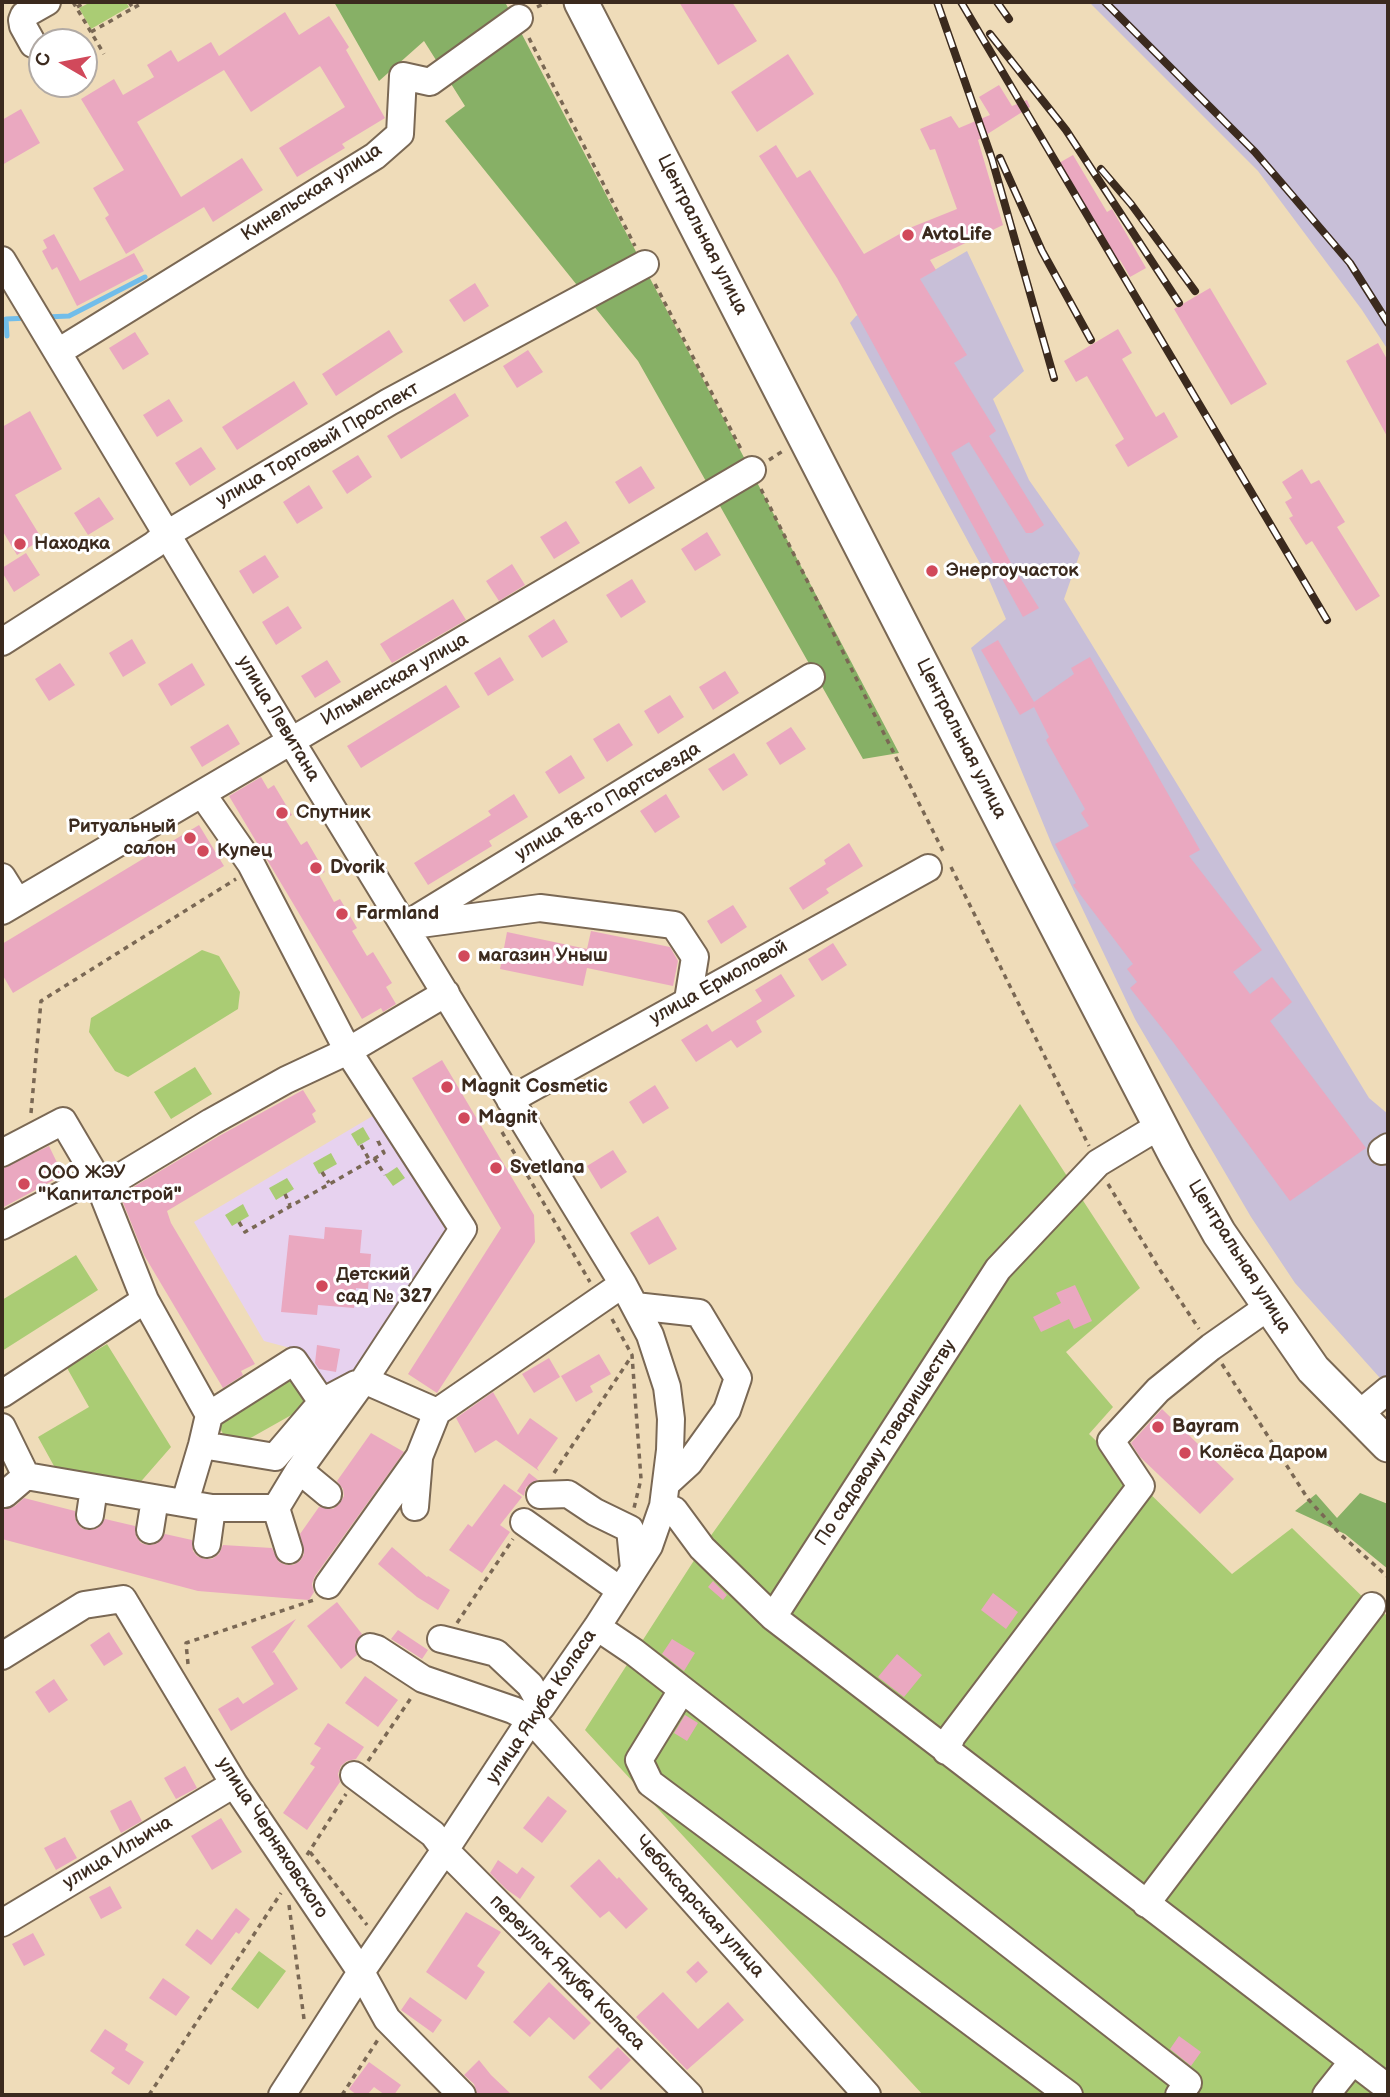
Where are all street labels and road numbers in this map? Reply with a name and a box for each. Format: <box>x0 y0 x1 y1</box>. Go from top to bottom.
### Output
street label: Кинельская улица <box>237 139 387 247</box>
street label: Центральная улица <box>652 151 752 319</box>
street label: улица Торговый Проспект <box>212 377 424 513</box>
street label: Ильменская улица <box>317 628 473 732</box>
street label: улица Левитана <box>232 652 324 786</box>
street label: Центральная улица <box>911 655 1011 823</box>
street label: улица 18-го Партсъезда <box>511 738 705 866</box>
street label: улица Ермоловой <box>646 936 792 1030</box>
street label: Центральная улица <box>1182 1176 1296 1338</box>
street label: По садовому товариществу <box>811 1336 961 1550</box>
street label: улица Якуба Коласа <box>482 1626 602 1788</box>
street label: улица Черняховского <box>211 1753 333 1923</box>
street label: улица Ильича <box>59 1811 177 1895</box>
street label: Чебоксарская улица <box>629 1831 769 1983</box>
street label: переулок Якуба Коласа <box>484 1890 650 2056</box>

